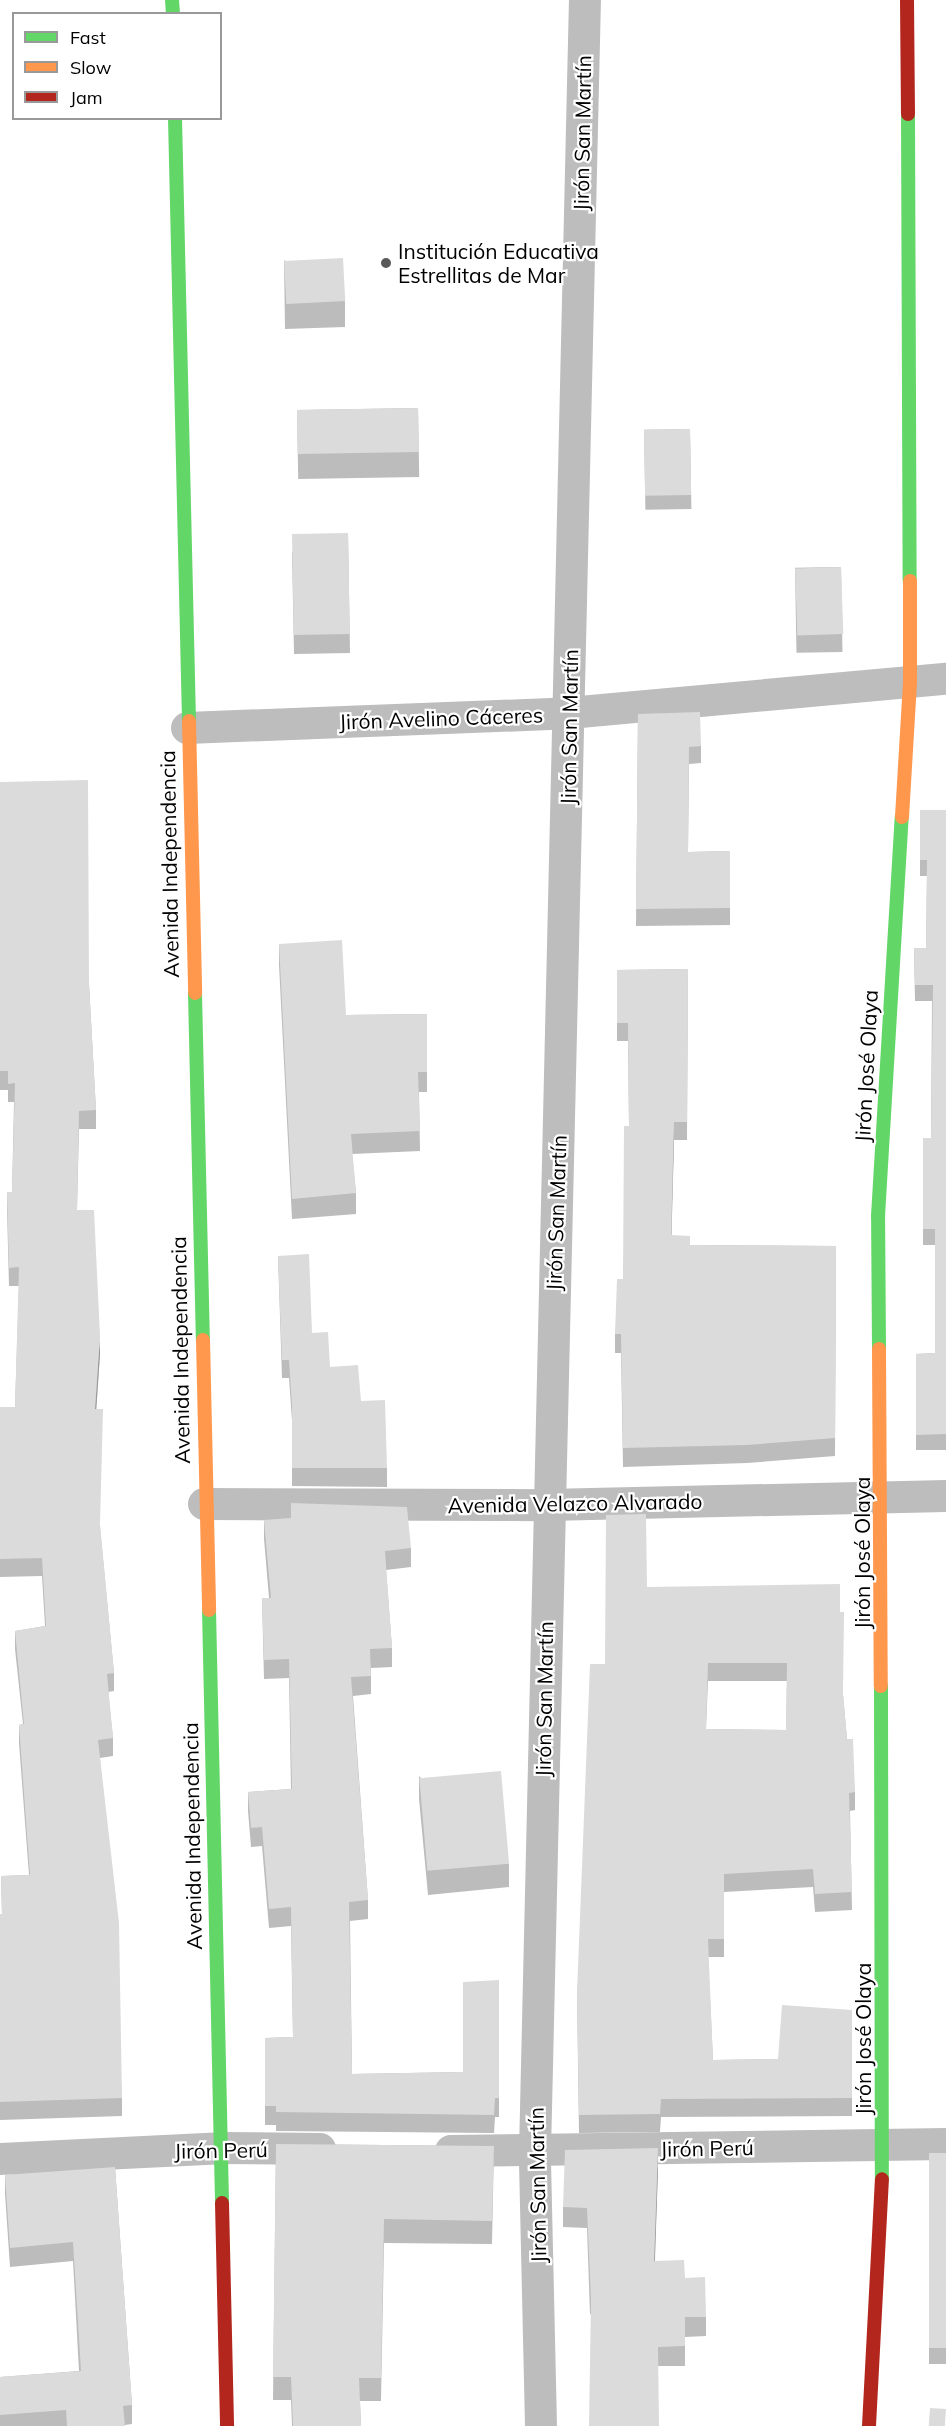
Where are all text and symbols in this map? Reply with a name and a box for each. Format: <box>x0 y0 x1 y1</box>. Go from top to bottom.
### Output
legend <box>12 12 222 120</box>
text: Fast <box>70 26 106 49</box>
street label: Jirón San Martín <box>568 55 596 211</box>
text: Slow <box>70 56 111 79</box>
text: Jam <box>70 86 103 109</box>
place label: Institución Educativa Estrellitas de Mar <box>398 238 599 288</box>
marker: Institución Educativa Estrellitas de Mar <box>379 256 393 270</box>
street label: Jirón San Martín <box>555 649 583 805</box>
street label: Jirón Avelino Cáceres <box>339 702 543 734</box>
street label: Avenida Independencia <box>154 750 184 978</box>
street label: Jirón José Olaya <box>849 989 883 1143</box>
street label: Jirón San Martín <box>541 1135 571 1291</box>
street label: Avenida Independencia <box>165 1236 195 1464</box>
street label: Jirón José Olaya <box>849 1477 875 1629</box>
street label: Avenida Velazco Alvarado <box>447 1488 703 1518</box>
street label: Jirón San Martín <box>530 1621 558 1777</box>
street label: Avenida Independencia <box>177 1722 207 1950</box>
street label: Jirón José Olaya <box>850 1963 876 2115</box>
street label: Jirón San Martín <box>523 2107 551 2263</box>
street label: Jirón Perú <box>660 2135 754 2161</box>
street label: Jirón Perú <box>174 2137 268 2163</box>

